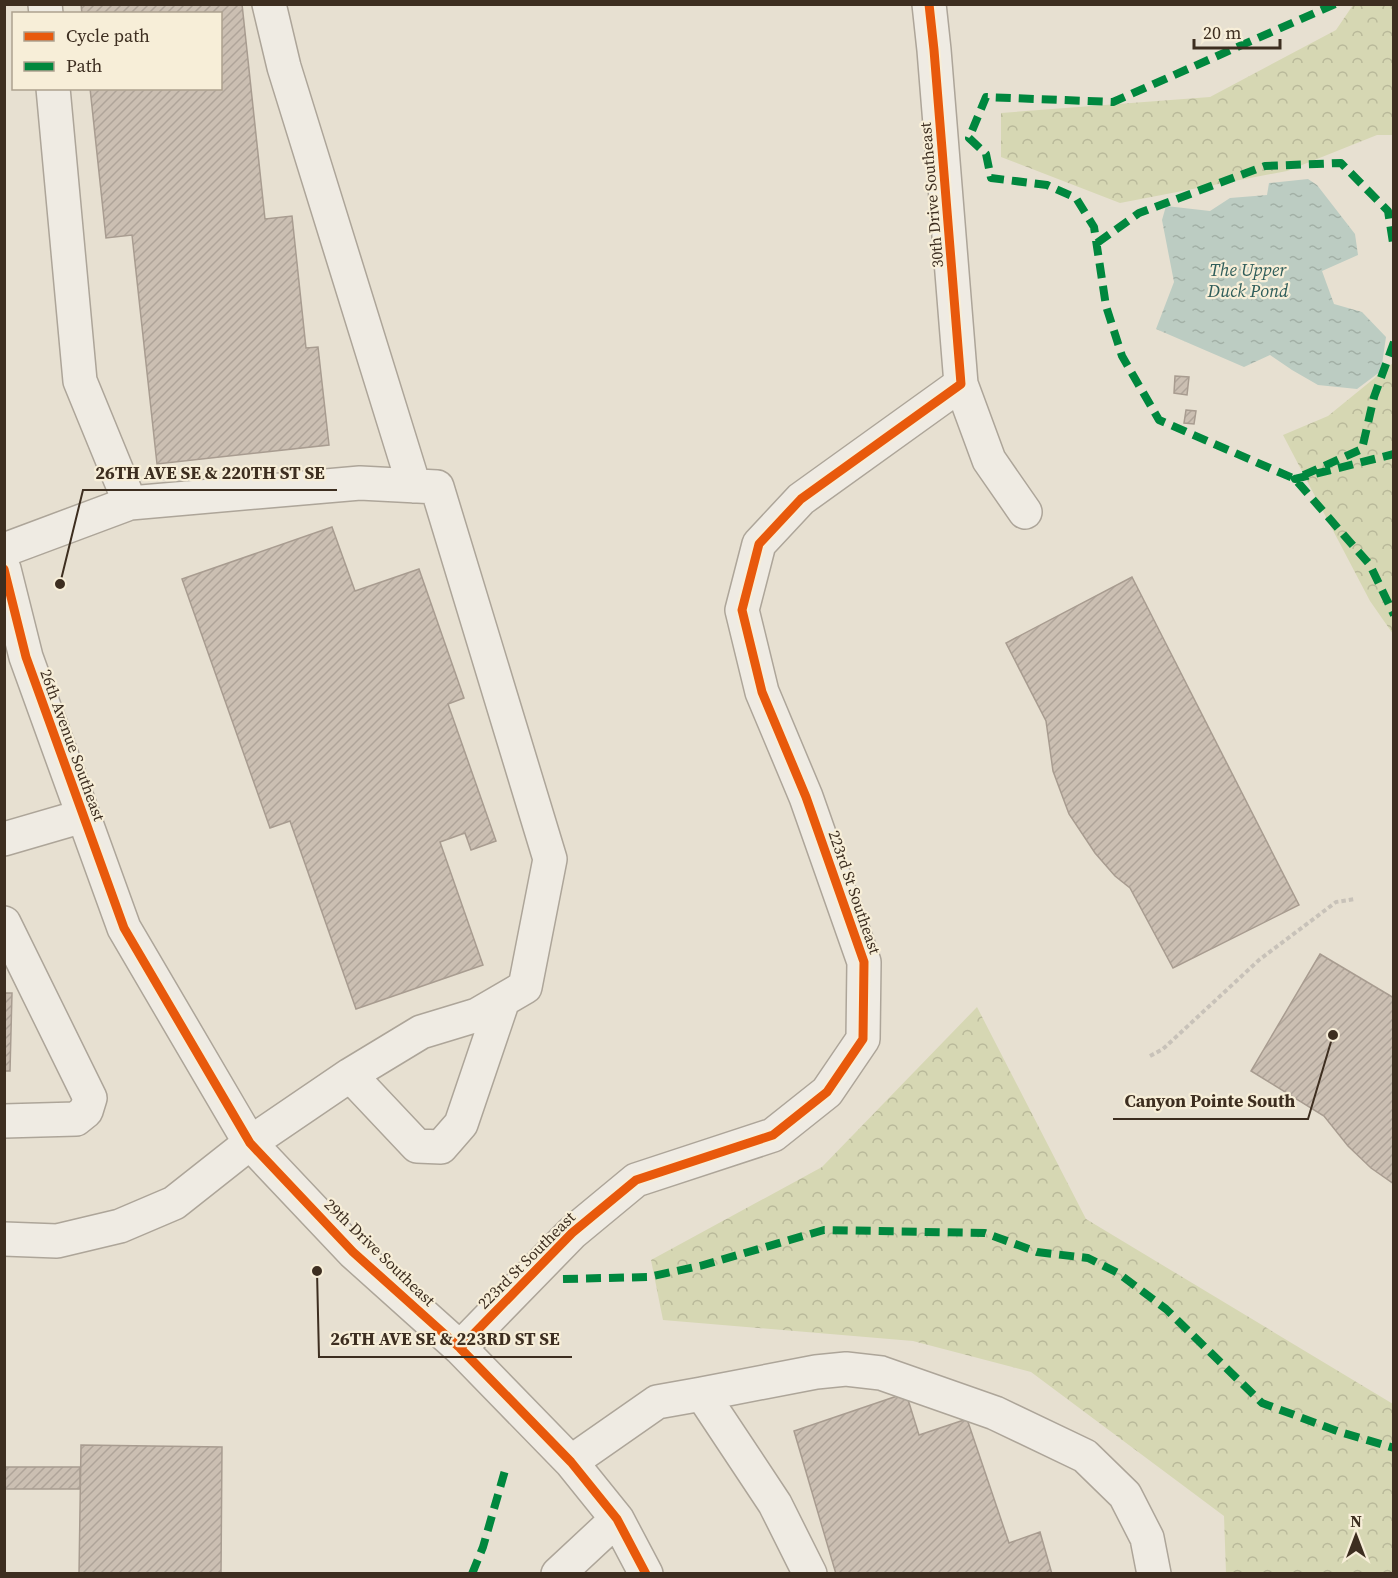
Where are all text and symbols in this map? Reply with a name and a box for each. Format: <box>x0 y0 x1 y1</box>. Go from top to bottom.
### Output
legend <box>12 12 222 90</box>
scale bar <box>1194 12 1280 50</box>
text: 20 m <box>1203 20 1241 45</box>
text: Cycle path <box>66 23 150 48</box>
text: Path <box>66 53 103 78</box>
street label: 30th Drive Southeast <box>914 120 948 269</box>
water label: The Upper Duck Pond <box>1206 257 1289 303</box>
callout: 26TH AVE SE & 220TH ST SE <box>83 454 337 490</box>
text: 26TH AVE SE & 220TH ST SE <box>95 460 325 485</box>
street label: 26th Avenue Southeast <box>35 666 111 825</box>
street label: 223rd St Southeast <box>823 827 887 958</box>
callout: Canyon Pointe South <box>1113 1083 1308 1119</box>
text: Canyon Pointe South <box>1125 1088 1295 1113</box>
street label: 29th Drive Southeast <box>320 1193 441 1311</box>
street label: 223rd St Southeast <box>472 1206 580 1314</box>
callout: 26TH AVE SE & 223RD ST SE <box>319 1321 572 1357</box>
text: 26TH AVE SE & 223RD ST SE <box>330 1326 560 1351</box>
north arrow <box>1326 1506 1386 1566</box>
text: N <box>1350 1510 1362 1532</box>

